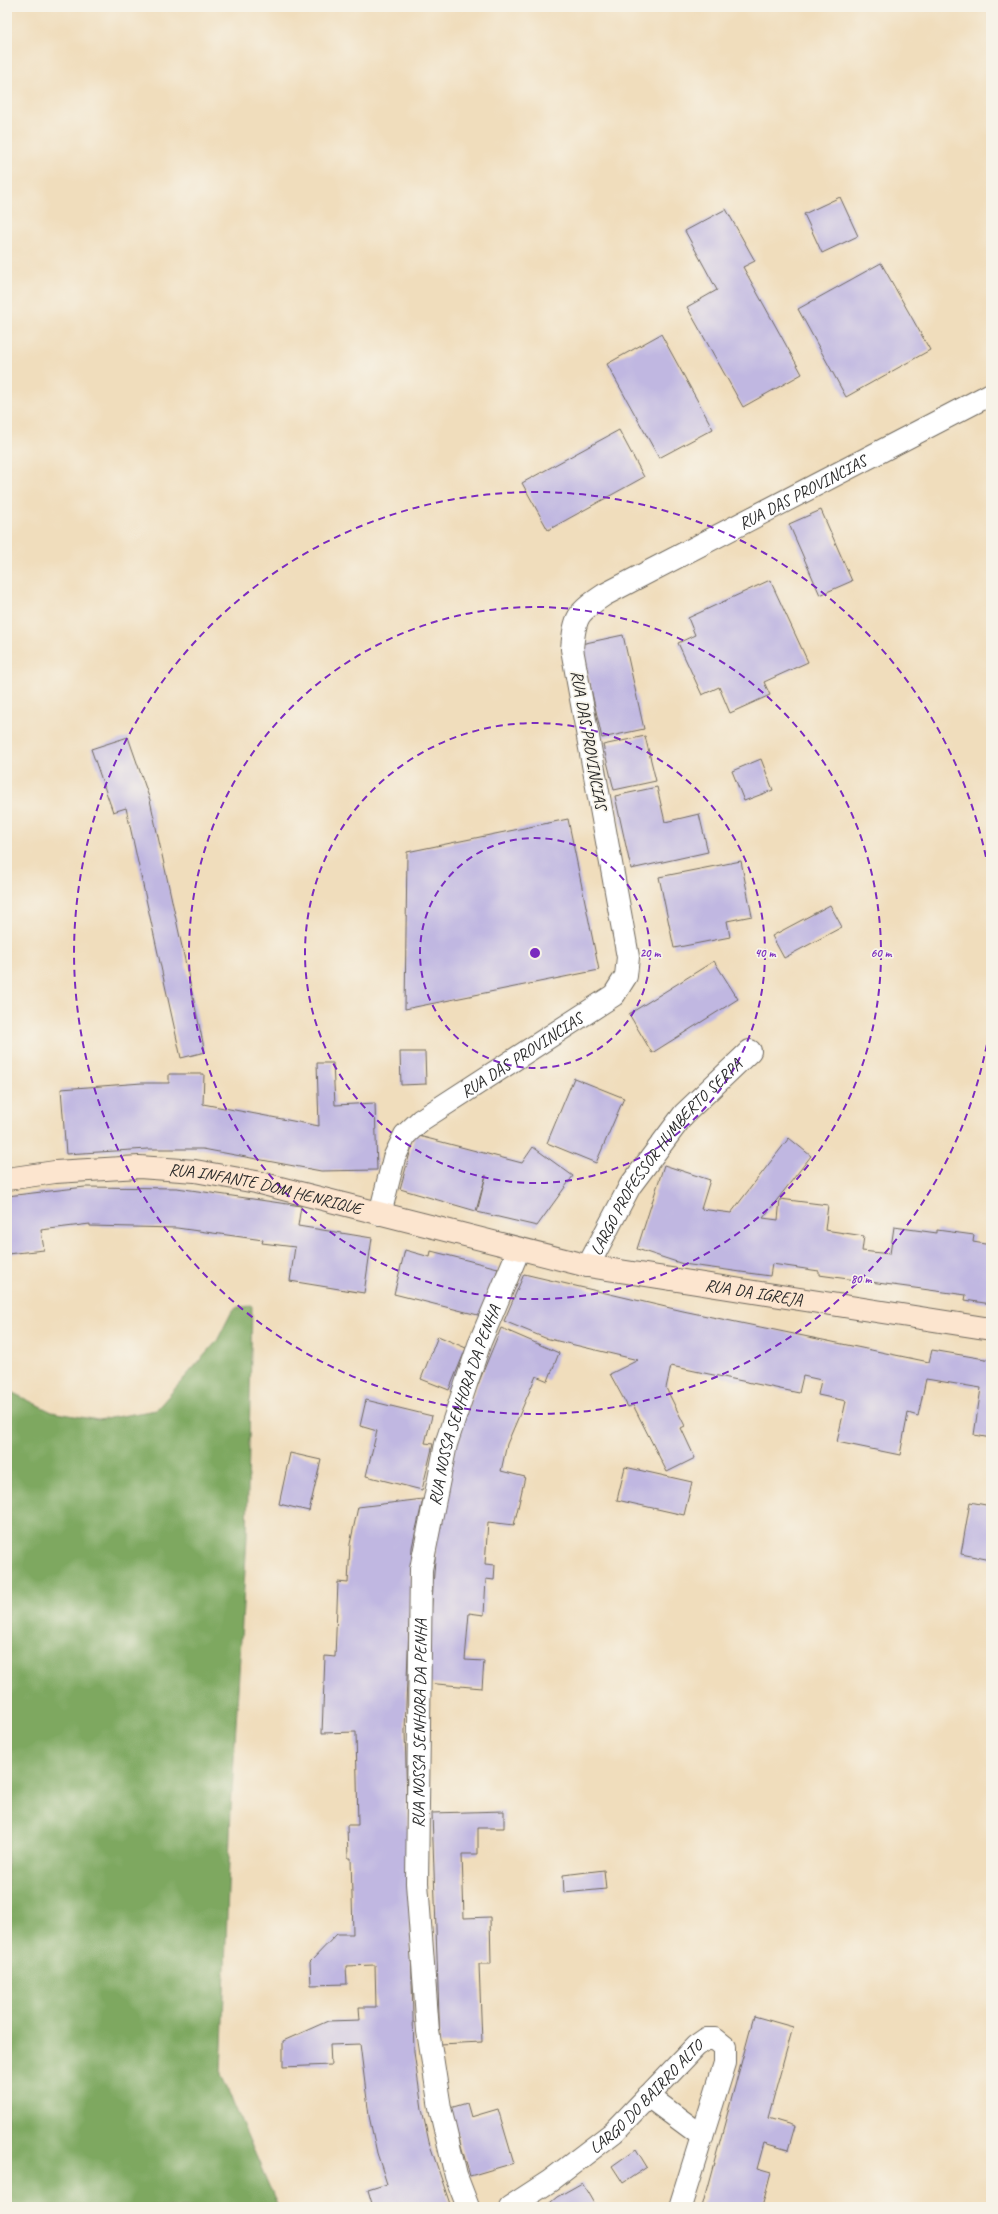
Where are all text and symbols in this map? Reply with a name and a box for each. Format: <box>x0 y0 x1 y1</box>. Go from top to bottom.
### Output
street label: RUA DAS PROVINCIAS <box>735 449 872 534</box>
street label: RUA DAS PROVINCIAS <box>566 669 612 814</box>
text: 20 m <box>640 945 661 961</box>
text: 40 m <box>755 945 776 961</box>
text: 60 m <box>871 945 893 961</box>
centre of rings <box>528 946 542 960</box>
street label: RUA DAS PROVINCIAS <box>457 1006 589 1102</box>
street label: LARGO PROFESSOR HUMBERTO SERPA <box>585 1053 747 1259</box>
street label: RUA INFANTE DOM HENRIQUE <box>168 1159 366 1219</box>
text: 80 m <box>851 1271 872 1287</box>
street label: RUA DA IGREJA <box>703 1274 804 1310</box>
street label: RUA NOSSA SENHORA DA PENHA <box>423 1301 505 1507</box>
street label: RUA NOSSA SENHORA DA PENHA <box>407 1617 431 1828</box>
street label: LARGO DO BAIRRO ALTO <box>585 2034 708 2158</box>

